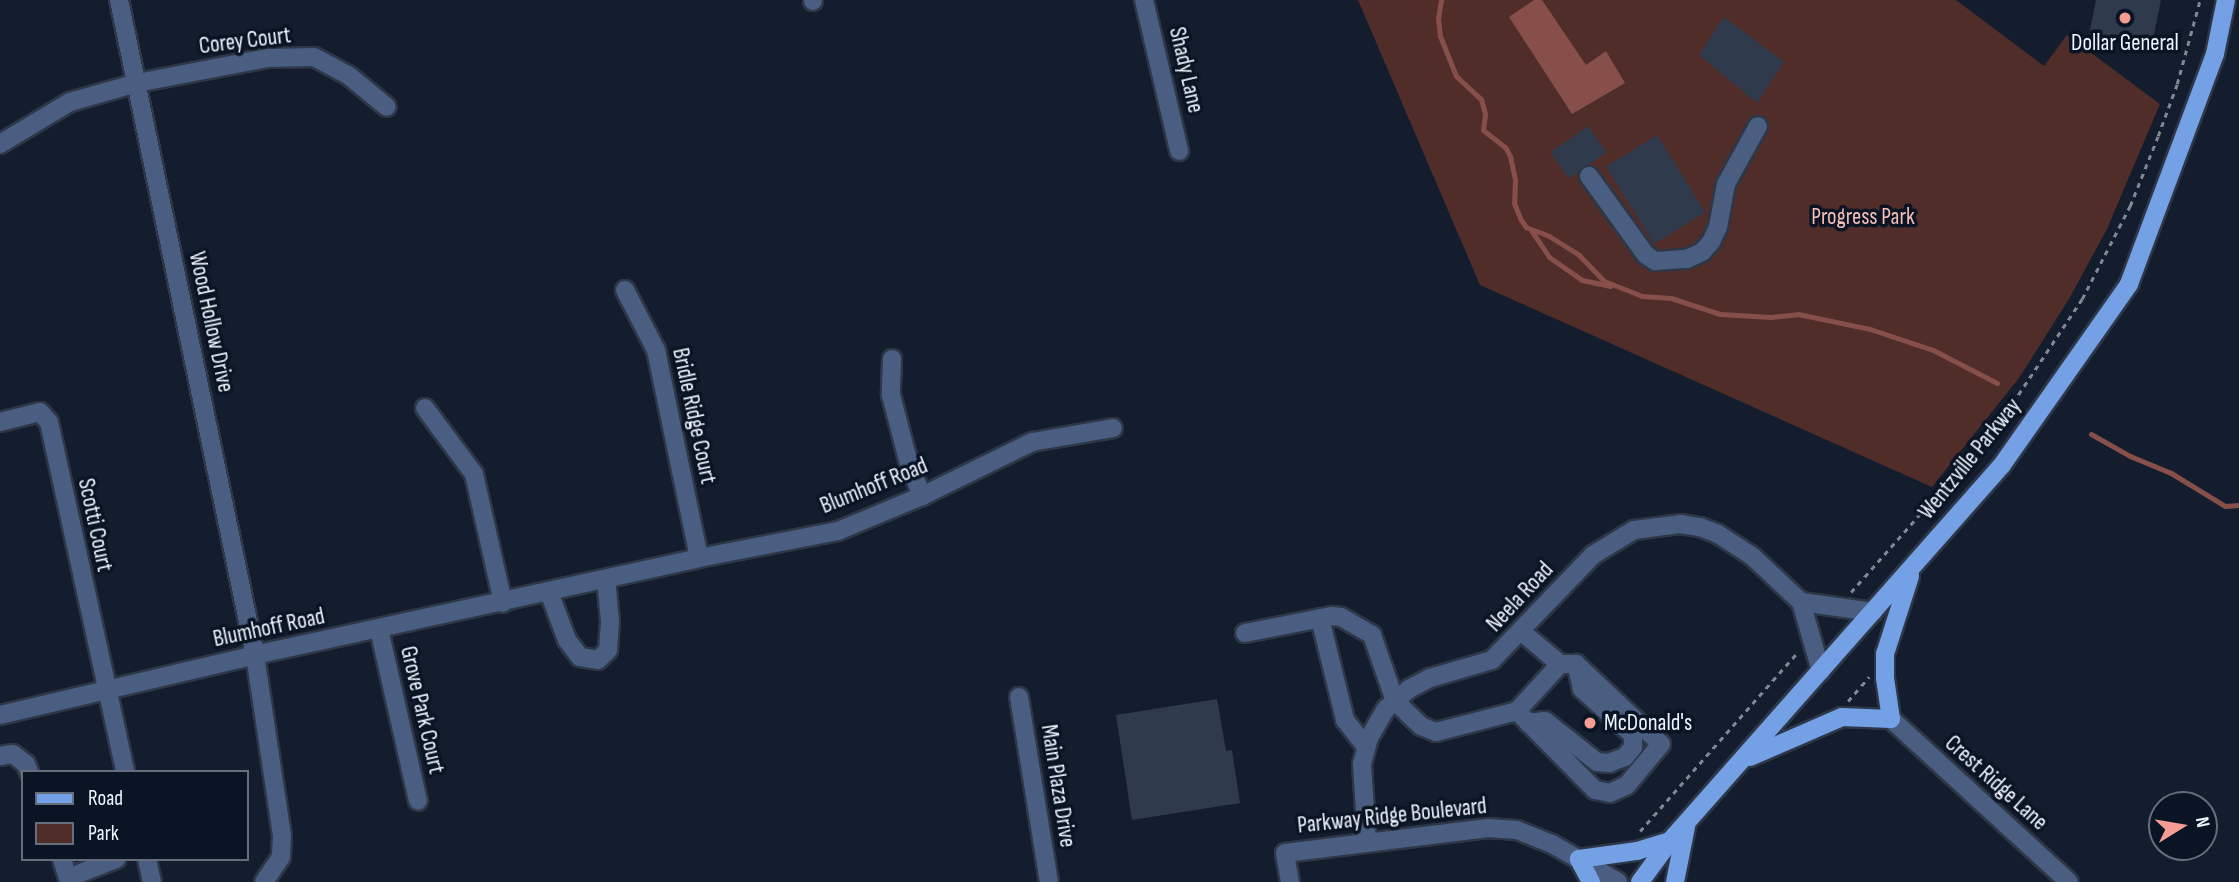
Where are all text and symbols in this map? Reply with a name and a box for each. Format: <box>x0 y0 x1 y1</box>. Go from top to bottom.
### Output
marker: Dollar General <box>2117 10 2133 26</box>
street label: Corey Court <box>197 22 293 60</box>
street label: Shady Lane <box>1163 24 1209 116</box>
place label: Dollar General <box>2071 29 2179 57</box>
park label: Progress Park <box>1811 203 1915 231</box>
street label: Wood Hollow Drive <box>183 249 239 395</box>
street label: Bridle Ridge Court <box>666 345 722 487</box>
street label: Wentzville Parkway <box>1913 393 2027 525</box>
street label: Blumhoff Road <box>816 452 932 520</box>
street label: Scotti Court <box>72 476 118 574</box>
street label: Neela Road <box>1481 556 1559 638</box>
street label: Blumhoff Road <box>211 603 327 653</box>
street label: Grove Park Court <box>394 644 450 776</box>
place label: McDonald's <box>1604 709 1692 737</box>
marker: McDonald's <box>1582 715 1598 731</box>
street label: Main Plaza Drive <box>1035 723 1081 849</box>
street label: Crest Ridge Lane <box>1939 730 2053 836</box>
legend <box>21 770 248 861</box>
text: Road <box>88 786 123 811</box>
north arrow <box>2148 791 2218 861</box>
street label: Parkway Ridge Boulevard <box>1296 792 1488 840</box>
text: N <box>2190 815 2214 829</box>
text: Park <box>88 821 119 846</box>

